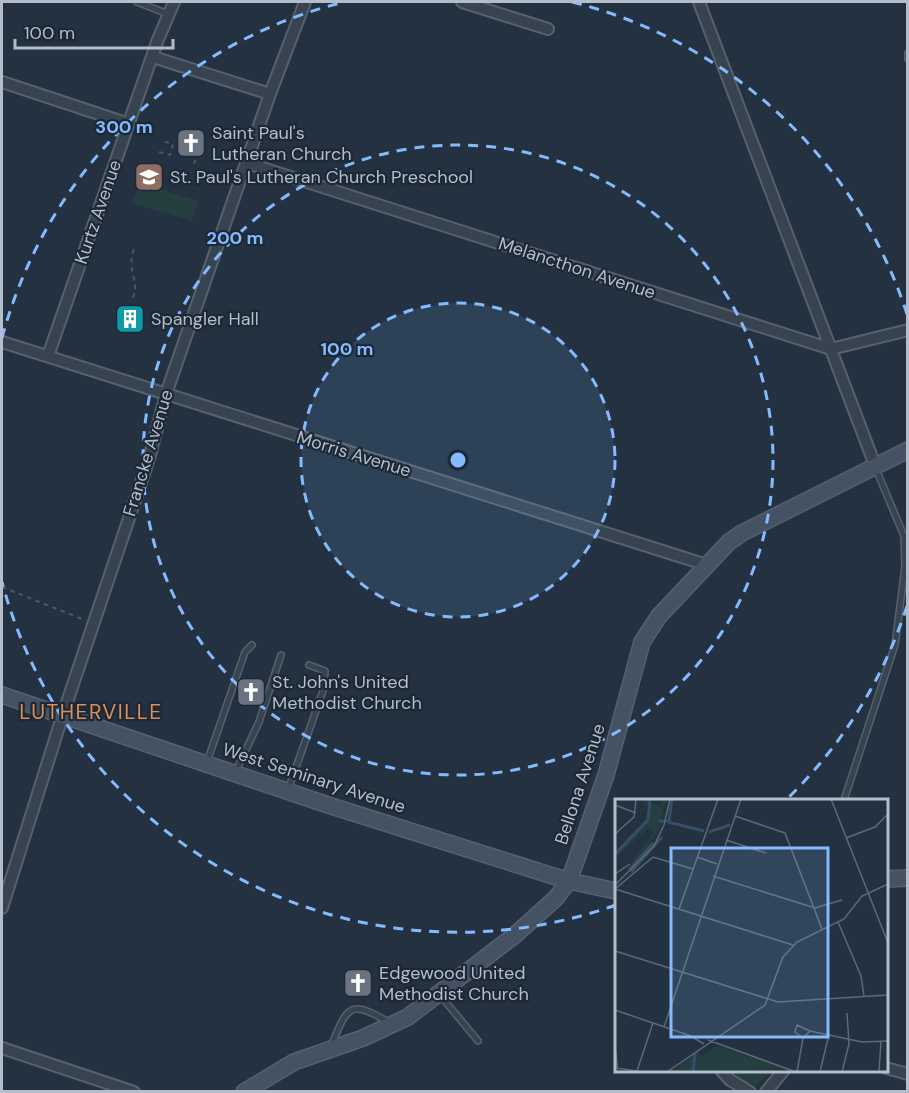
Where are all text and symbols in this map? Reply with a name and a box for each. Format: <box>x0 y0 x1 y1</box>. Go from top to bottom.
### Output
scale bar <box>15 12 172 50</box>
text: 100 m <box>24 21 75 45</box>
text: 300 m <box>95 115 153 139</box>
place label: Saint Paul's Lutheran Church <box>212 121 352 166</box>
church icon: Saint Paul's Lutheran Church <box>175 127 207 159</box>
street label: Kurtz Avenue <box>69 157 127 267</box>
school or university icon: St. Paul's Lutheran Church Preschool <box>133 161 165 193</box>
place label: St. Paul's Lutheran Church Preschool <box>170 165 473 189</box>
text: 200 m <box>207 226 263 250</box>
street label: Melancthon Avenue <box>495 231 659 305</box>
building icon: Spangler Hall <box>114 303 146 335</box>
place label: Spangler Hall <box>151 307 259 331</box>
text: 100 m <box>320 337 374 361</box>
street label: Francke Avenue <box>117 387 179 519</box>
street label: Morris Avenue <box>294 425 414 483</box>
centre of rings <box>448 450 468 470</box>
place label: St. John's United Methodist Church <box>272 670 422 715</box>
church icon: St. John's United Methodist Church <box>235 676 267 708</box>
district label: LUTHERVILLE <box>19 698 163 726</box>
street label: Bellona Avenue <box>549 720 611 848</box>
street label: West Seminary Avenue <box>219 737 409 819</box>
inset map <box>615 799 888 1072</box>
place label: Edgewood United Methodist Church <box>379 961 529 1006</box>
church icon: Edgewood United Methodist Church <box>342 967 374 999</box>

